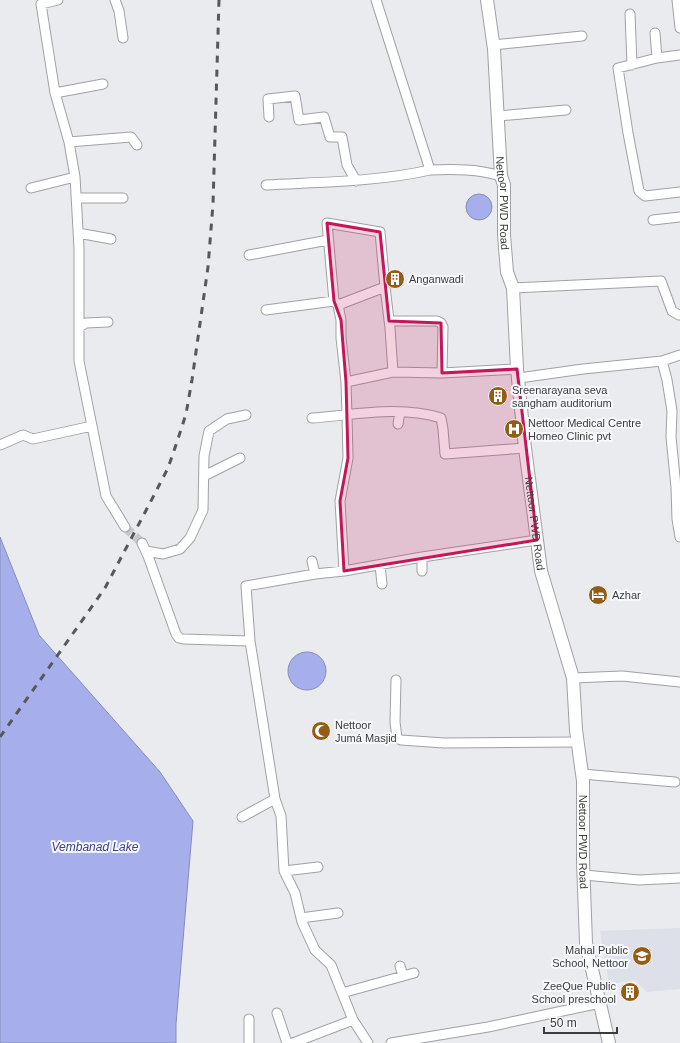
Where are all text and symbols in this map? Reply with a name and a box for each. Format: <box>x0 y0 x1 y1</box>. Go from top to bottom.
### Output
street label: Nettoor PWD Road <box>494 156 511 250</box>
building icon: Anganwadi <box>384 268 406 290</box>
place label: Anganwadi <box>409 273 463 285</box>
place label: Sreenarayana seva sangham auditorium <box>512 384 612 409</box>
building icon: Sreenarayana seva sangham auditorium <box>487 385 509 407</box>
place label: Nettoor Medical Centre Homeo Clinic pvt <box>528 417 641 442</box>
hospital icon: Nettoor Medical Centre Homeo Clinic pvt <box>503 418 525 440</box>
street label: Nettoor PWD Road <box>523 476 547 571</box>
hotel icon: Azhar <box>587 584 609 606</box>
place label: Azhar <box>612 589 641 601</box>
place label: Nettoor Jumá Masjid <box>335 719 397 744</box>
mosque icon: Nettoor Jumá Masjid <box>310 720 332 742</box>
street label: Nettoor PWD Road <box>577 795 590 889</box>
water label: Vembanad Lake <box>52 840 139 854</box>
place label: Mahal Public School, Nettoor <box>552 944 628 969</box>
school or university icon: Mahal Public School, Nettoor <box>631 945 653 967</box>
place label: ZeeQue Public School preschool <box>532 980 616 1005</box>
building icon: ZeeQue Public School preschool <box>619 981 641 1003</box>
scale bar <box>544 1009 617 1035</box>
text: 50 m <box>550 1016 577 1030</box>

